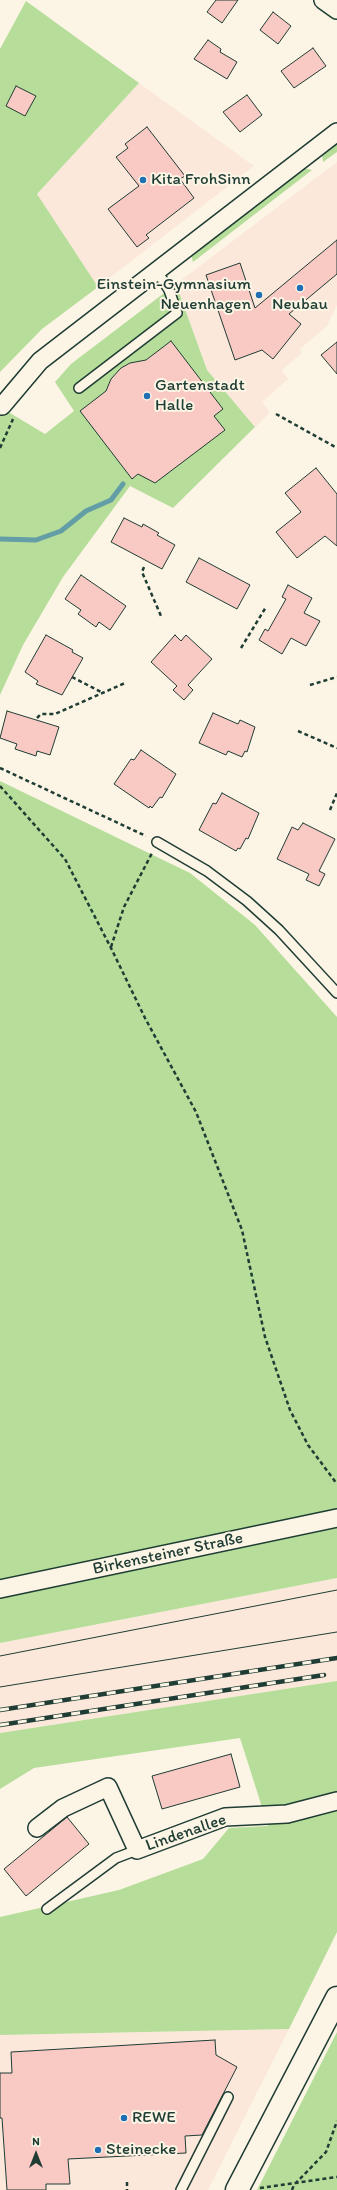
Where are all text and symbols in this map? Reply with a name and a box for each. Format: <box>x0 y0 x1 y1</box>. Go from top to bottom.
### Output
place label: Kita FrohSinn <box>151 170 251 190</box>
marker: Kita FrohSinn <box>138 175 148 185</box>
place label: Einstein-Gymnasium Neuenhagen <box>97 275 251 315</box>
marker: Neubau <box>295 283 305 293</box>
marker: Einstein-Gymnasium Neuenhagen <box>254 290 264 300</box>
place label: Neubau <box>272 295 328 315</box>
place label: Gartenstadt Halle <box>155 376 245 416</box>
marker: Gartenstadt Halle <box>142 391 152 401</box>
street label: Birkensteiner Straße <box>91 1528 245 1580</box>
street label: Lindenallee <box>143 1810 229 1856</box>
place label: REWE <box>132 2108 176 2128</box>
marker: REWE <box>119 2113 129 2123</box>
north arrow <box>16 2134 56 2174</box>
text: N <box>32 2135 40 2148</box>
place label: Steinecke <box>106 2140 176 2160</box>
marker: Steinecke <box>93 2145 103 2155</box>

